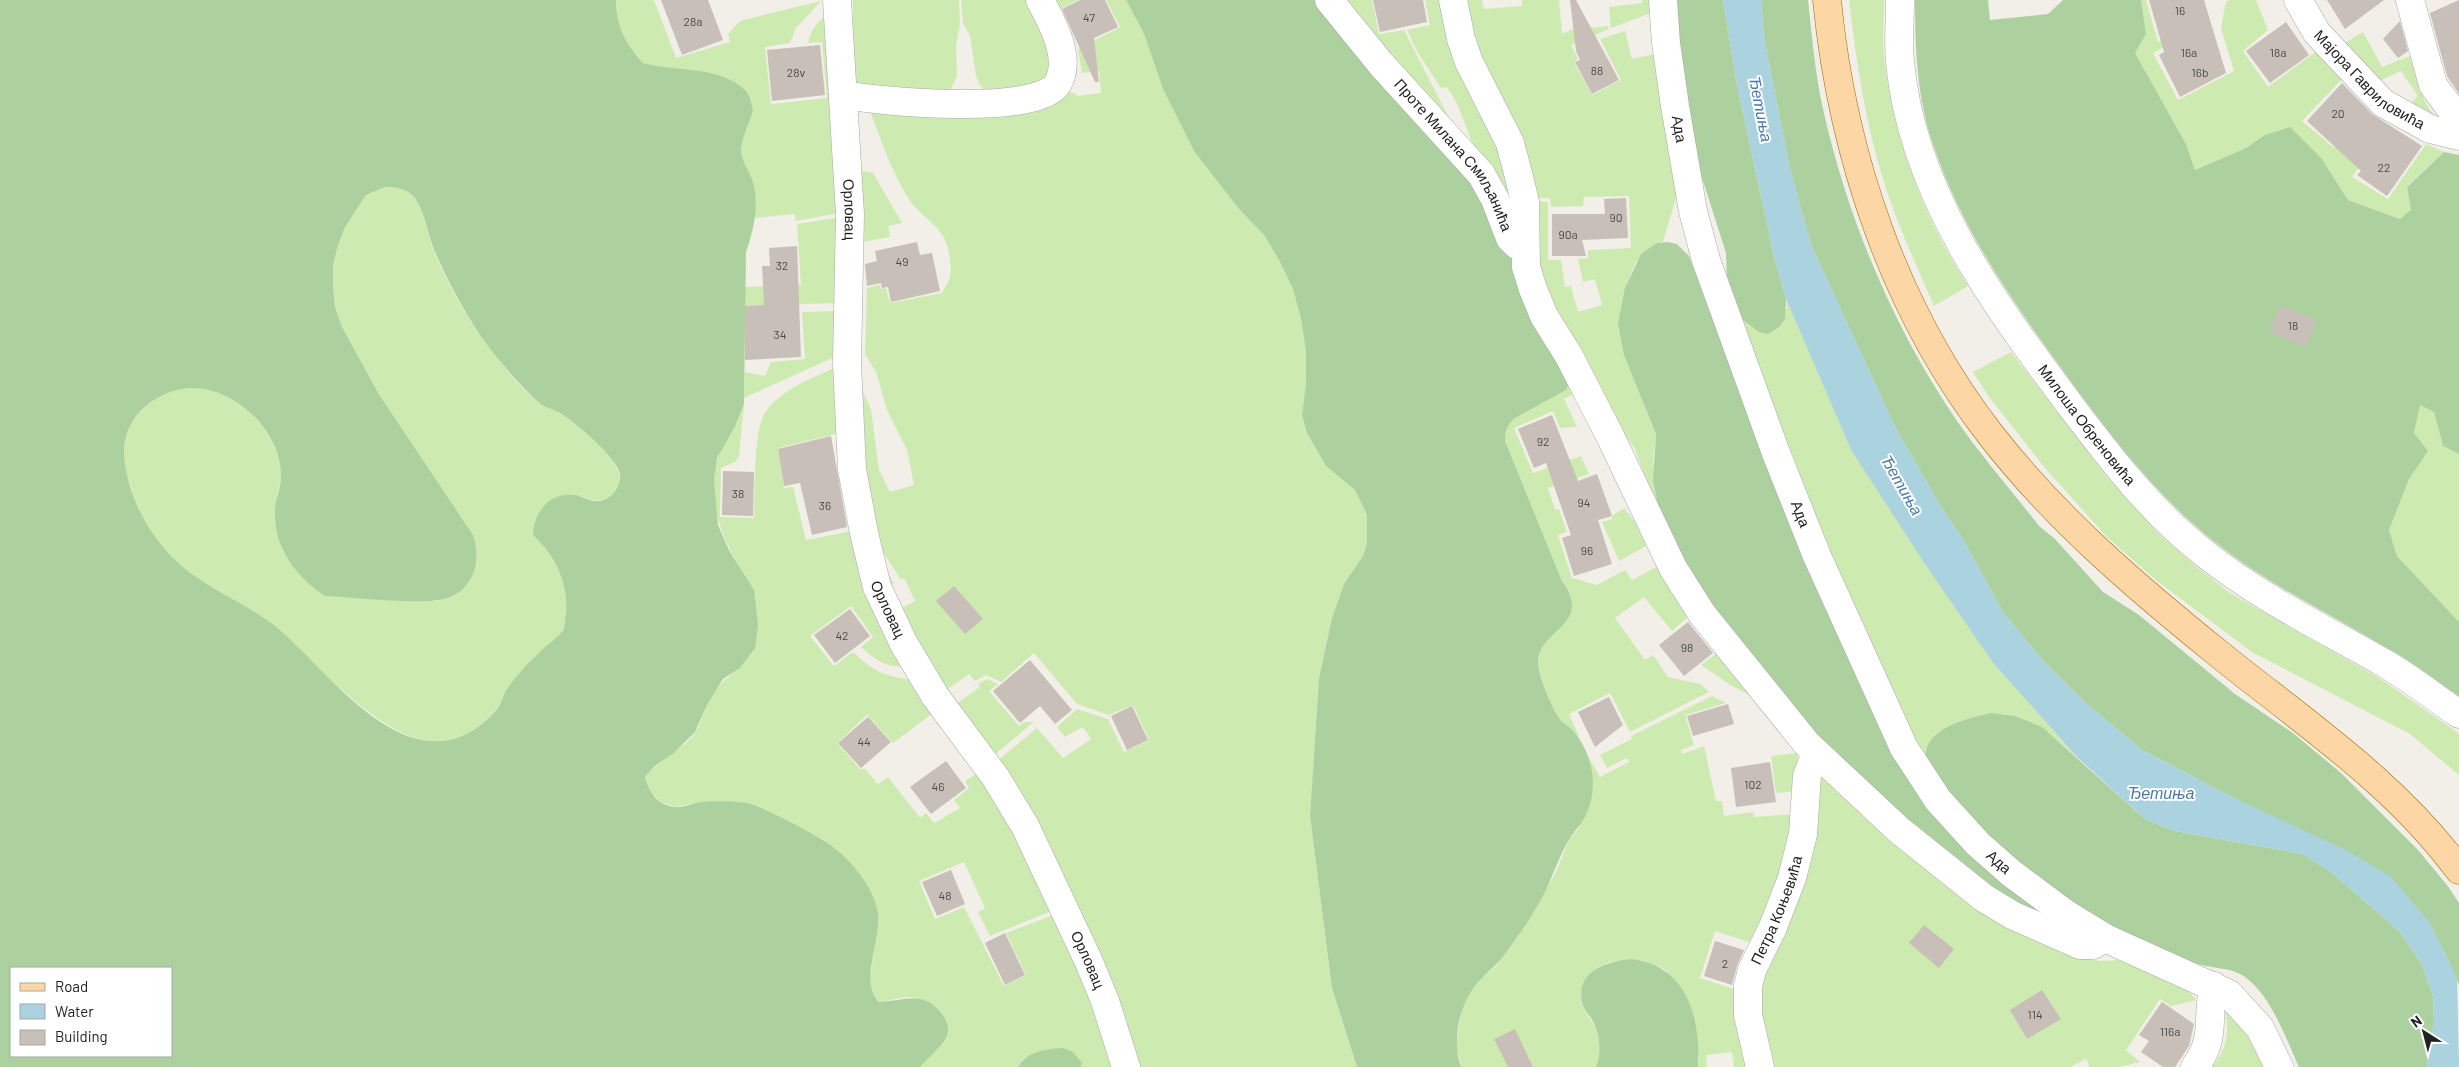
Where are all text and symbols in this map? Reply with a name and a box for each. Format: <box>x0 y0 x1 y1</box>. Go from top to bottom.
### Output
house number: 16 <box>2175 3 2185 17</box>
house number: 47 <box>1083 10 1095 24</box>
house number: 28a <box>684 14 702 28</box>
street label: Мајора Гавриловића <box>2311 26 2429 133</box>
house number: 16a <box>2181 45 2197 59</box>
house number: 18a <box>2270 45 2286 59</box>
house number: 88 <box>1591 63 1603 77</box>
house number: 28v <box>787 65 805 79</box>
house number: 16b <box>2192 65 2208 79</box>
water label: Ђетиња <box>1746 74 1777 143</box>
street label: Проте Милана Смиљанића <box>1391 75 1517 234</box>
house number: 20 <box>2331 106 2345 120</box>
street label: Ада <box>1669 114 1691 144</box>
house number: 22 <box>2378 160 2390 174</box>
street label: Орловац <box>840 178 860 241</box>
house number: 90 <box>1609 210 1623 224</box>
house number: 90a <box>1558 227 1578 241</box>
house number: 49 <box>896 254 908 268</box>
house number: 32 <box>776 258 788 272</box>
house number: 18 <box>2288 318 2298 332</box>
house number: 34 <box>774 327 786 341</box>
street label: Милоша Обреновића <box>2035 361 2140 489</box>
house number: 92 <box>1537 434 1549 448</box>
water label: Ђетиња <box>1878 451 1927 518</box>
house number: 38 <box>732 486 744 500</box>
house number: 94 <box>1578 495 1590 509</box>
house number: 36 <box>819 498 831 512</box>
street label: Ада <box>1788 498 1815 530</box>
house number: 96 <box>1581 543 1593 557</box>
street label: Орловац <box>868 579 910 641</box>
house number: 42 <box>835 628 849 642</box>
house number: 98 <box>1681 640 1693 654</box>
house number: 44 <box>857 734 871 748</box>
house number: 102 <box>1744 777 1762 791</box>
house number: 46 <box>932 779 944 793</box>
water label: Ђетиња <box>2128 783 2194 802</box>
street label: Ада <box>1983 846 2016 878</box>
street label: Петра Коњевића <box>1746 853 1805 967</box>
house number: 48 <box>939 888 951 902</box>
street label: Орловац <box>1068 928 1109 992</box>
house number: 2 <box>1722 956 1728 970</box>
legend <box>10 967 172 1057</box>
text: Road <box>55 977 88 995</box>
text: Water <box>55 1002 94 1020</box>
house number: 114 <box>2027 1007 2043 1021</box>
north arrow <box>2399 1007 2449 1057</box>
text: N <box>2407 1011 2425 1031</box>
house number: 116a <box>2160 1024 2180 1038</box>
text: Building <box>55 1027 108 1045</box>

